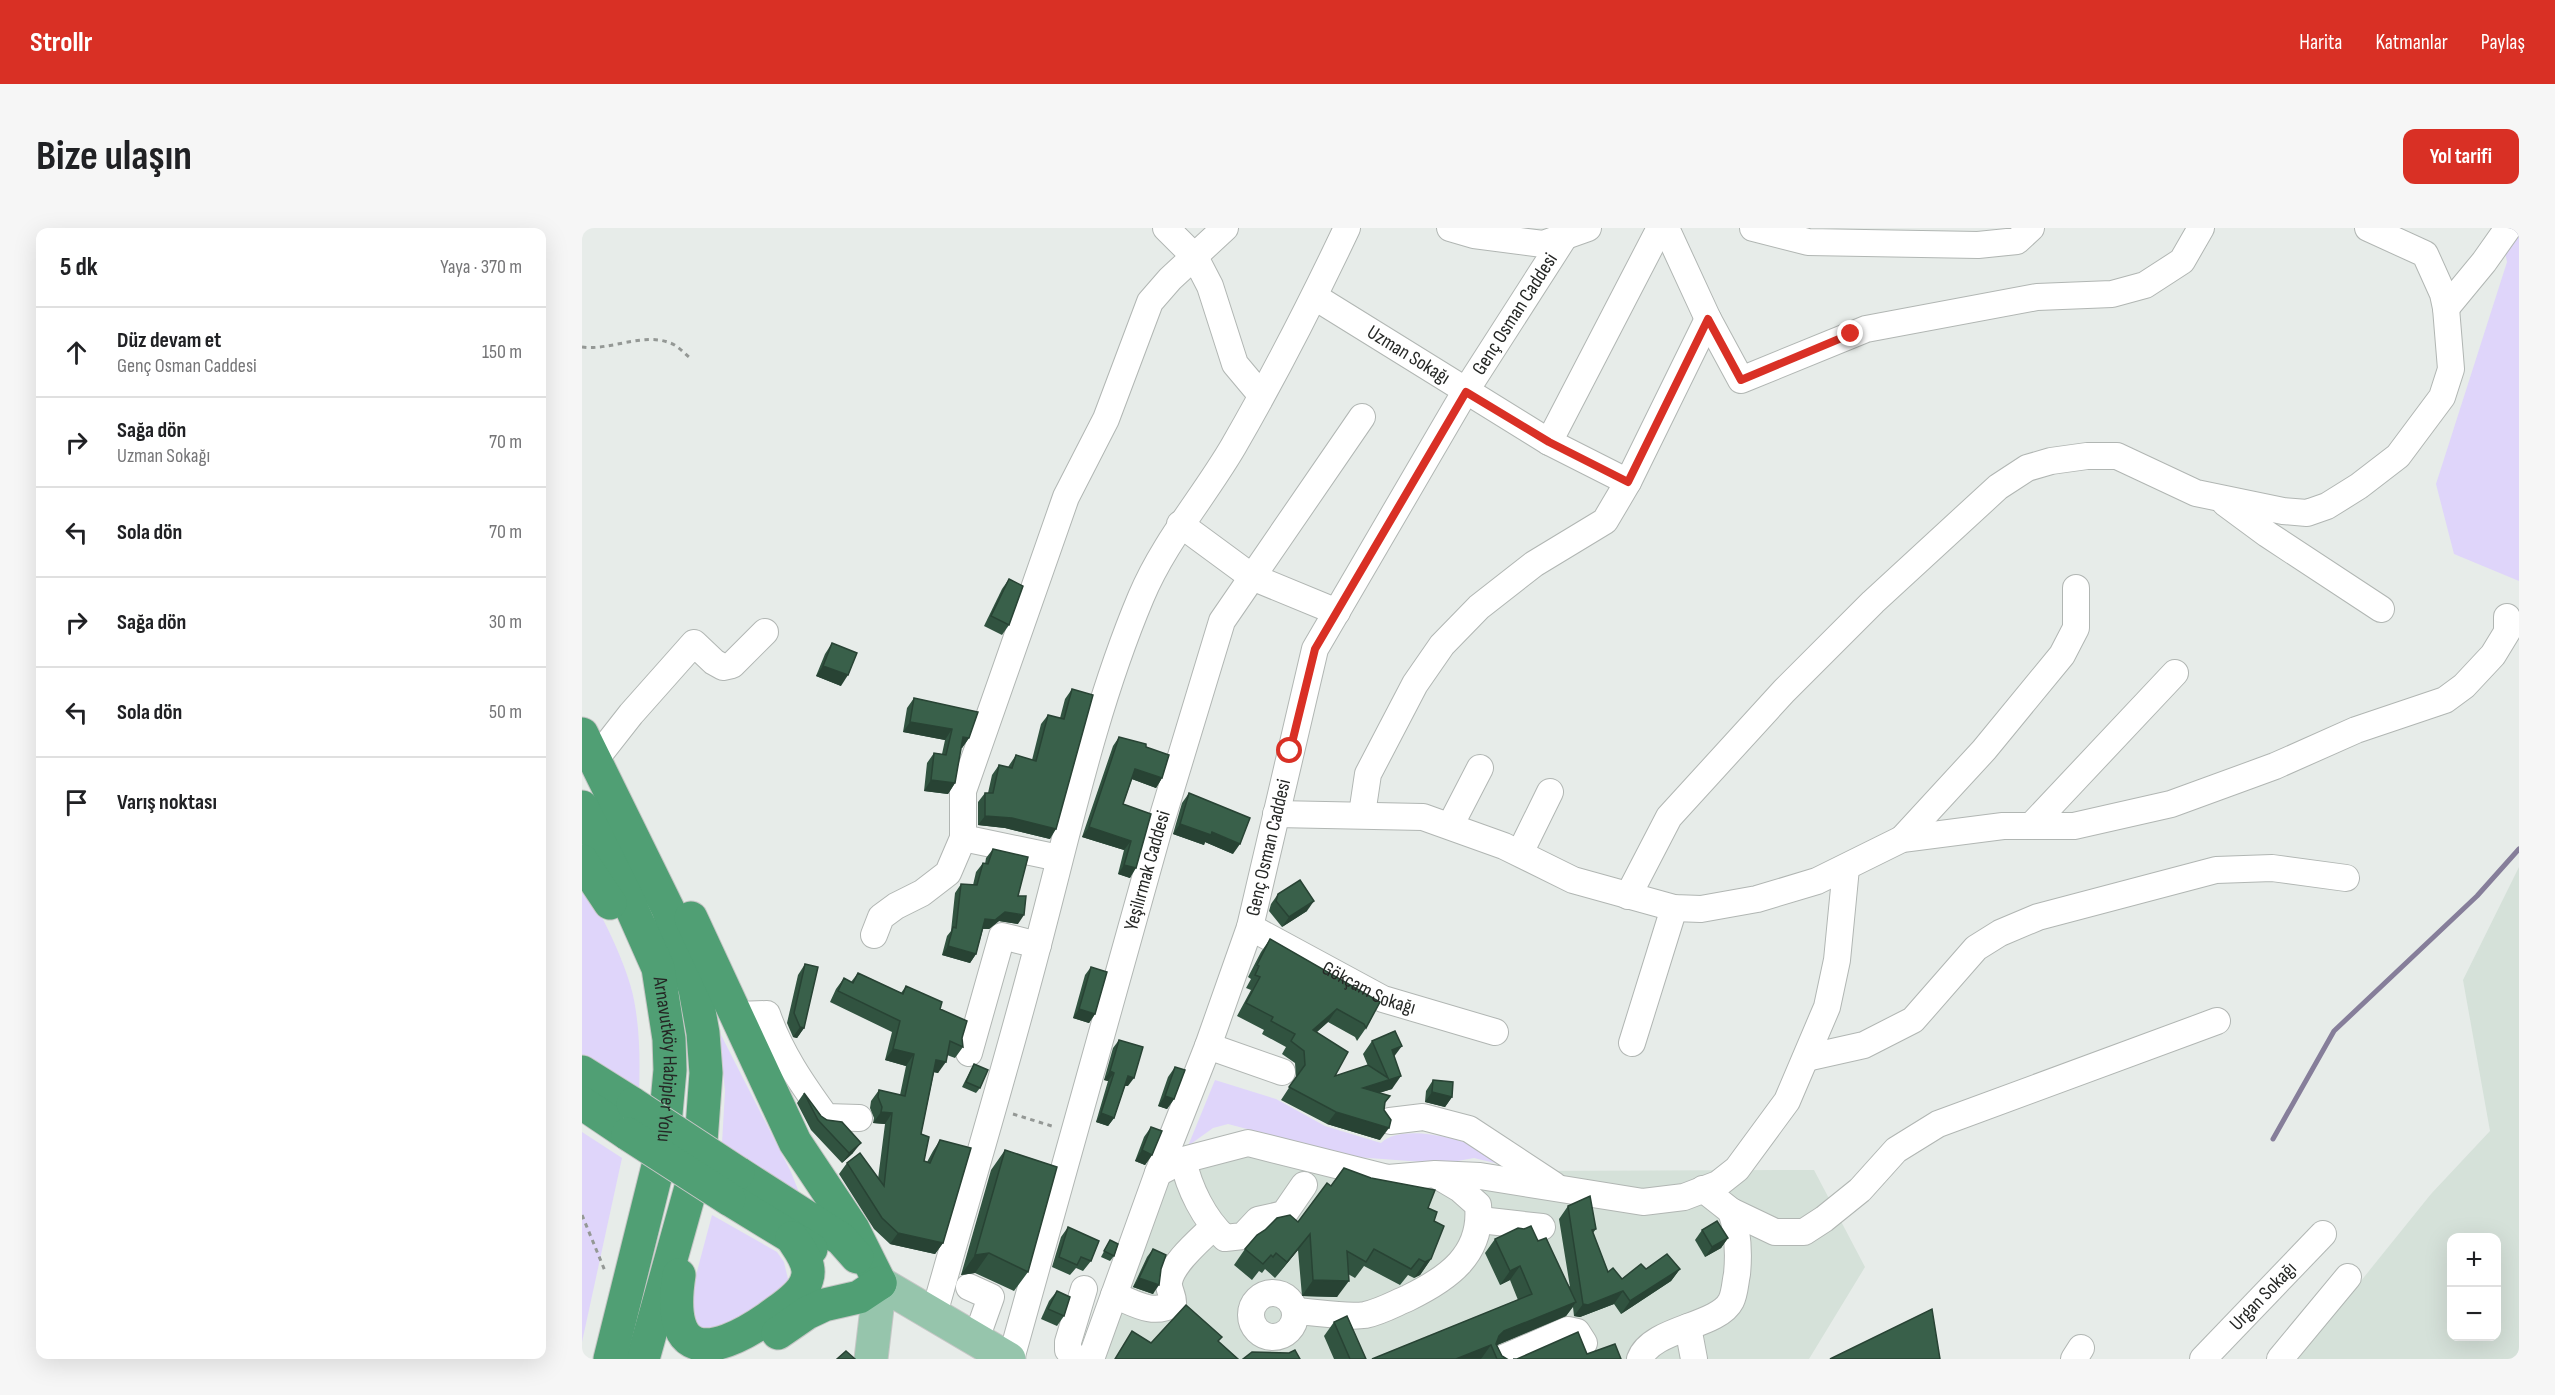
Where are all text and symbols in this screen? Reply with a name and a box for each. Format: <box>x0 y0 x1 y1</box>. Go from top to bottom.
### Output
text: Strollr <box>30 26 92 59</box>
text: Harita <box>2299 30 2342 55</box>
text: Katmanlar <box>2375 30 2448 55</box>
text: Paylaş <box>2481 30 2525 55</box>
button: Yol tarifi <box>2403 129 2519 184</box>
text: Bize ulaşın <box>36 131 192 182</box>
street label: Genç Osman Caddesi <box>1467 249 1563 379</box>
text: 5 dk <box>60 252 98 283</box>
text: Yaya · 370 m <box>440 255 522 279</box>
street label: Uzman Sokağı <box>1363 320 1454 390</box>
route end <box>1837 320 1863 346</box>
text: Düz devam et <box>117 327 221 354</box>
icon: ahead <box>60 336 93 369</box>
text: 150 m <box>482 340 522 364</box>
text: Genç Osman Caddesi <box>117 354 257 378</box>
text: Sağa dön <box>117 417 186 444</box>
icon: right <box>60 426 93 459</box>
text: 70 m <box>489 430 522 454</box>
text: Uzman Sokağı <box>117 444 210 468</box>
icon: left <box>60 516 93 549</box>
text: Sola dön <box>117 519 182 546</box>
text: 70 m <box>489 520 522 544</box>
icon: right <box>60 606 93 639</box>
text: Sağa dön <box>117 609 186 636</box>
text: 30 m <box>489 610 522 634</box>
icon: left <box>60 696 93 729</box>
text: Sola dön <box>117 699 182 726</box>
text: 50 m <box>489 700 522 724</box>
route start <box>1276 737 1302 763</box>
street label: Genç Osman Caddesi <box>1241 777 1296 918</box>
icon: arrive <box>60 786 93 819</box>
text: Varış noktası <box>117 789 217 816</box>
street label: Yeşilırmak Caddesi <box>1119 808 1176 933</box>
street label: Gökçam Sokağı <box>1318 956 1418 1020</box>
street label: Arnavutköy Habipler Yolu <box>647 974 682 1143</box>
map controls <box>2447 1233 2501 1341</box>
button: + <box>2447 1233 2501 1287</box>
street label: Urgan Sokağı <box>2225 1257 2302 1336</box>
button: − <box>2447 1287 2501 1341</box>

